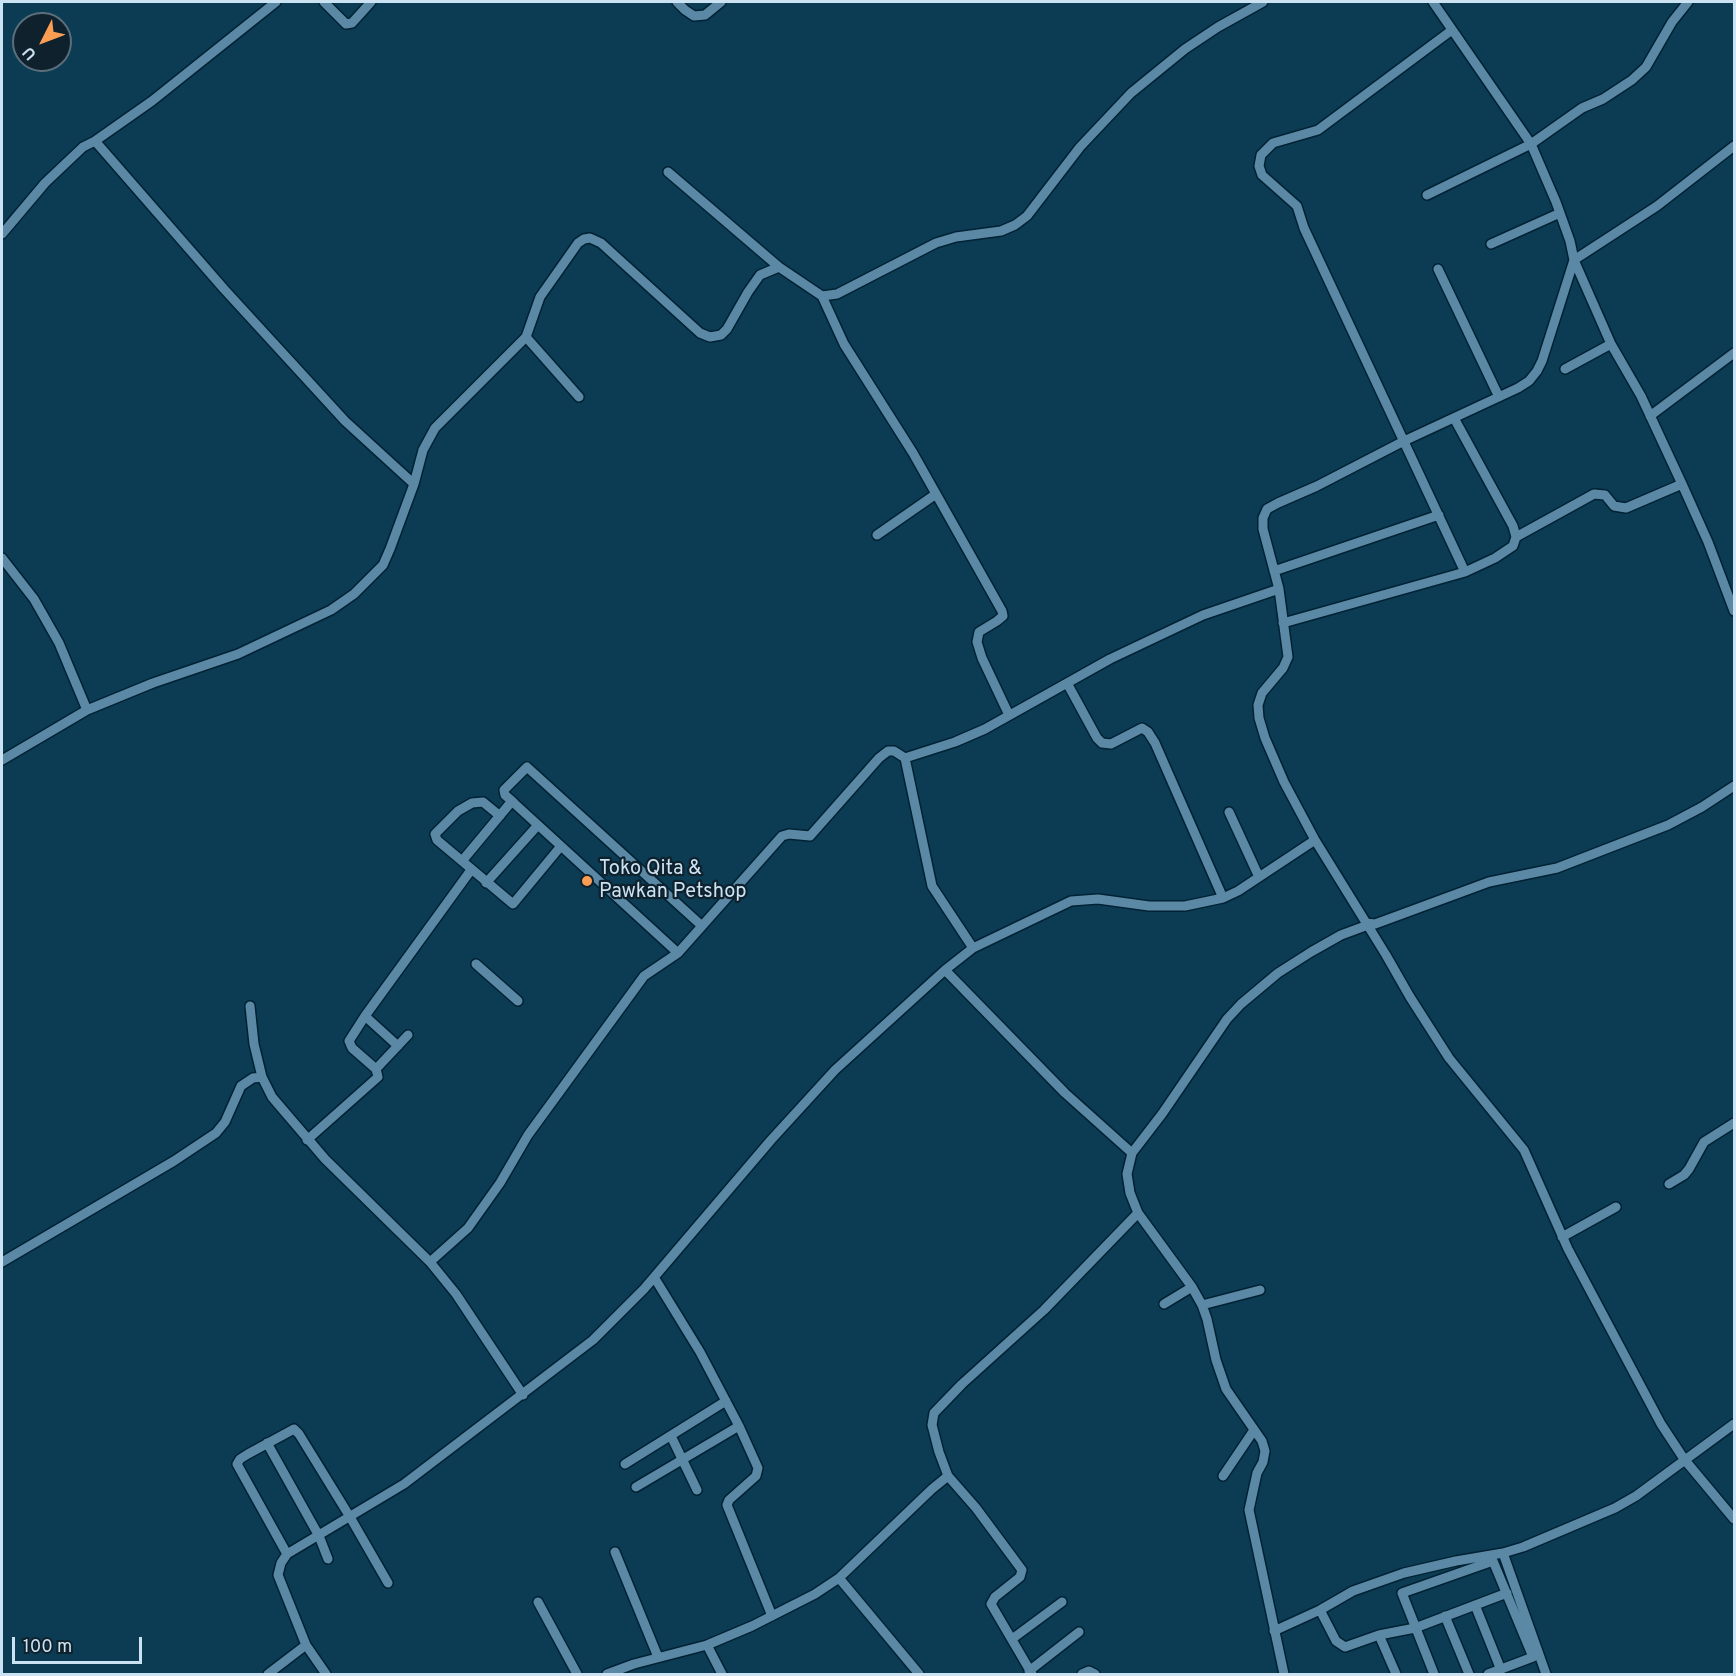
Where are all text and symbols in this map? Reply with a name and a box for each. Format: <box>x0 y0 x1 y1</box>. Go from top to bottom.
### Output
north arrow <box>12 12 72 72</box>
text: U <box>19 42 41 64</box>
place label: Toko Qita & Pawkan Petshop <box>599 858 747 905</box>
marker: Toko Qita & Pawkan Petshop <box>580 874 594 888</box>
scale bar <box>15 1625 146 1663</box>
text: 100 m <box>23 1636 72 1659</box>

